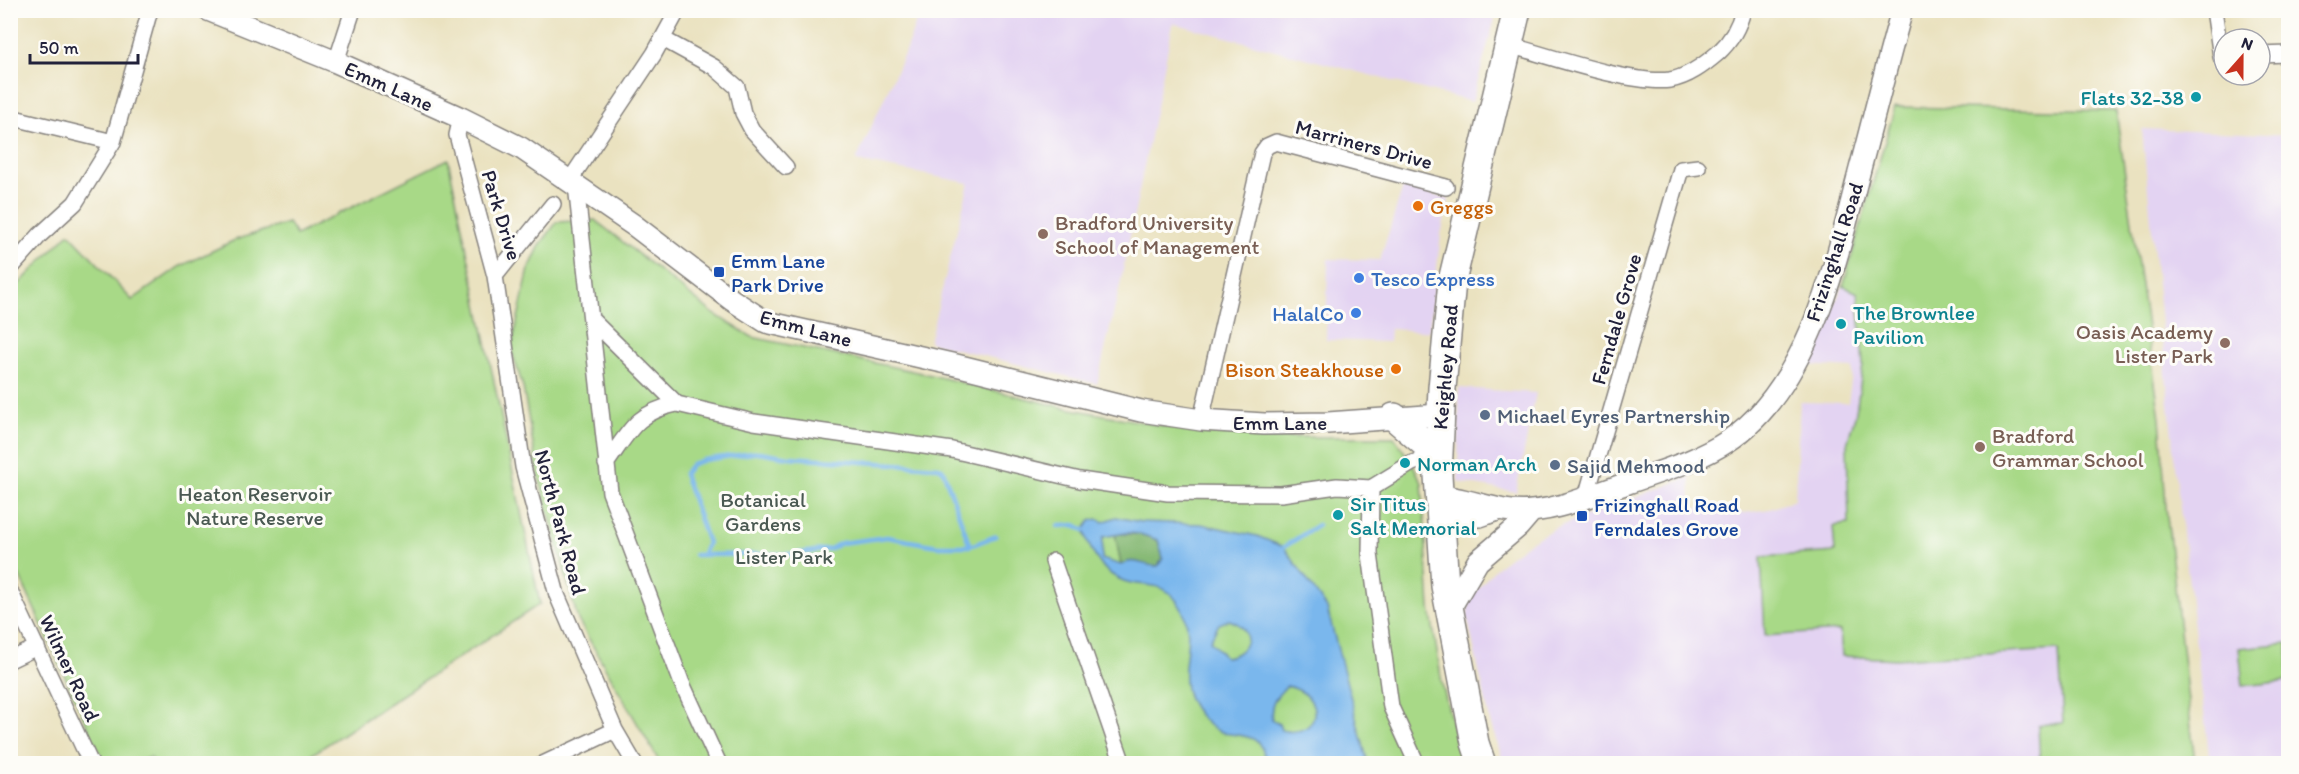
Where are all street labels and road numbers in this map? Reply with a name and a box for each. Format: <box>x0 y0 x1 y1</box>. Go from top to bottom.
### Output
street label: Emm Lane <box>341 55 437 117</box>
street label: Marriners Drive <box>1293 114 1435 174</box>
street label: Park Drive <box>476 167 528 263</box>
street label: Frizinghall Road <box>1800 179 1868 325</box>
street label: Ferndale Grove <box>1585 251 1647 387</box>
street label: Keighley Road <box>1427 303 1463 431</box>
street label: Emm Lane <box>757 304 855 352</box>
street label: Emm Lane <box>1233 410 1327 435</box>
street label: North Park Road <box>530 447 593 598</box>
street label: Wilmer Road <box>34 611 106 726</box>

